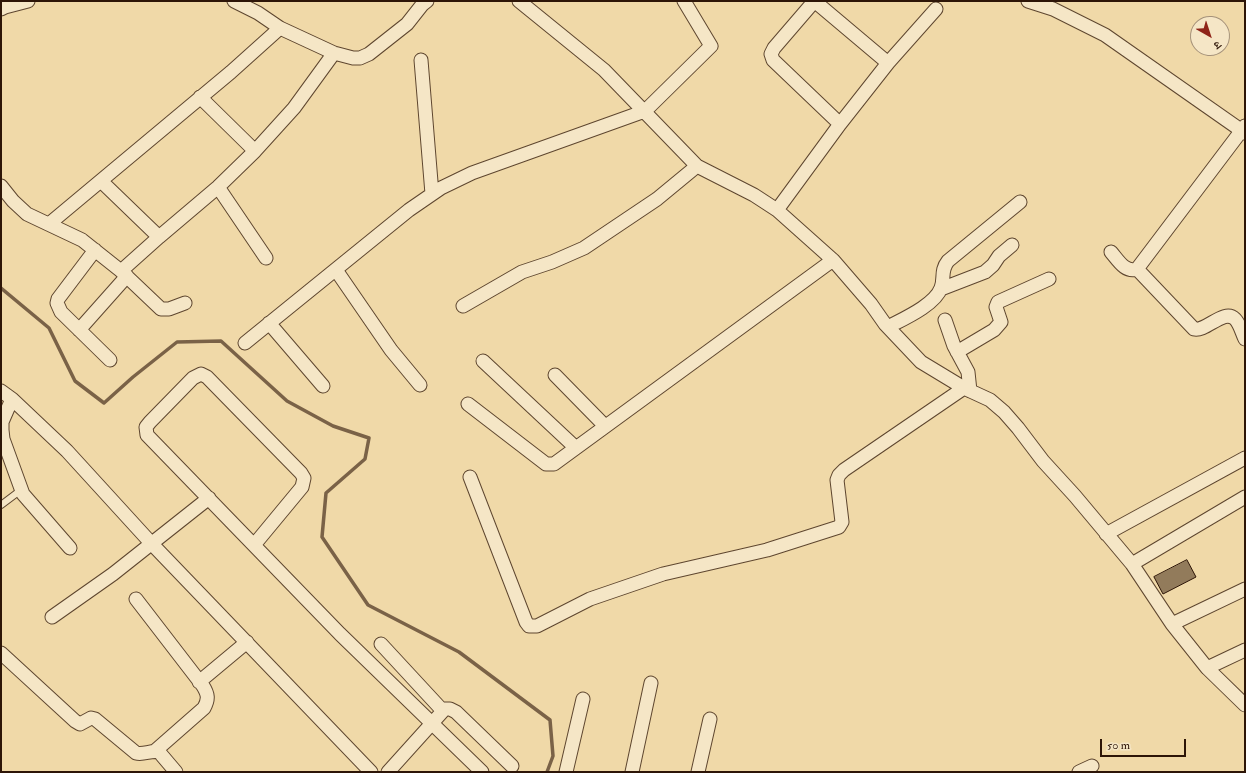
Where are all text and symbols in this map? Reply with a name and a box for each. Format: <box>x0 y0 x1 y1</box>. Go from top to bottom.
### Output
north arrow <box>1190 16 1230 56</box>
text: उ <box>1211 38 1224 52</box>
scale bar <box>1102 731 1188 757</box>
text: 50 m <box>1107 738 1130 753</box>

